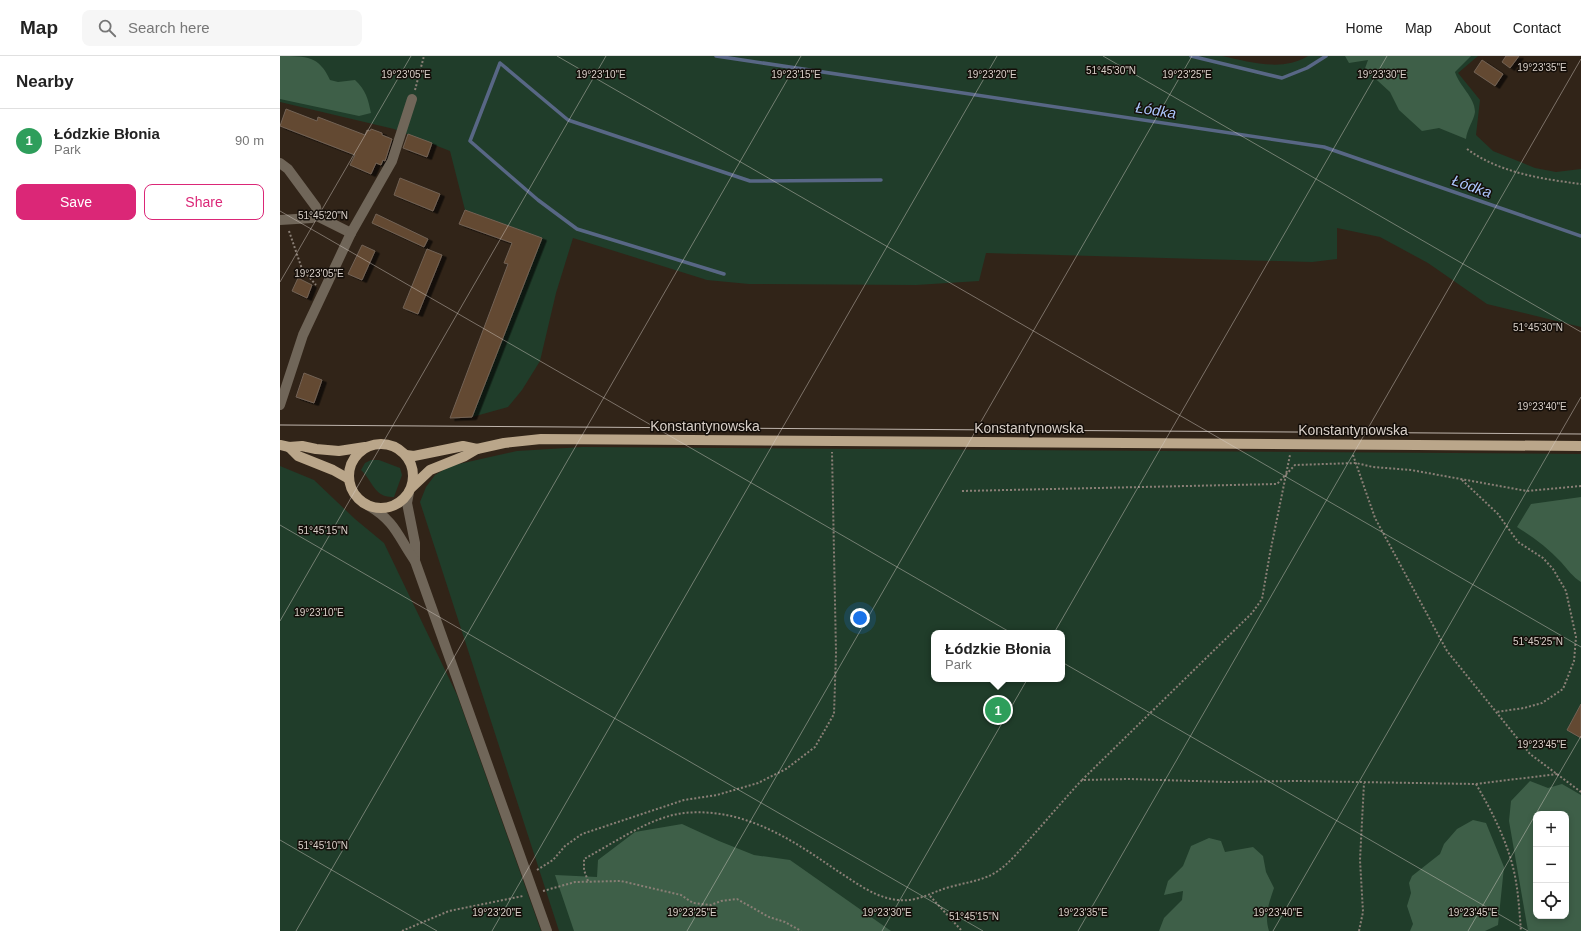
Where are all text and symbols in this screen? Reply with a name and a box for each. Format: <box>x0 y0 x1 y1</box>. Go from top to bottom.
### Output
search box <box>82 10 362 46</box>
text: Map <box>20 17 58 38</box>
icon: search <box>96 17 118 39</box>
text: Search here <box>128 19 210 36</box>
text: Home <box>1346 20 1383 36</box>
text: Map <box>1405 20 1432 36</box>
text: About <box>1454 20 1491 36</box>
text: Contact <box>1513 20 1561 36</box>
text: 19°23'35"E <box>1517 62 1567 73</box>
text: 51°45'30"N <box>1086 65 1136 76</box>
text: 19°23'05"E <box>381 69 431 80</box>
text: 19°23'10"E <box>576 69 626 80</box>
text: 19°23'15"E <box>771 69 821 80</box>
text: 19°23'20"E <box>967 69 1017 80</box>
text: 19°23'25"E <box>1162 69 1212 80</box>
text: 19°23'30"E <box>1357 69 1407 80</box>
text: Nearby <box>16 72 74 91</box>
water label: Łódka <box>1134 98 1178 122</box>
text: Łódzkie Błonia <box>54 125 160 142</box>
text: 1 <box>25 133 33 148</box>
text: 90 m <box>235 133 264 148</box>
text: Park <box>54 142 81 157</box>
water label: Łódka <box>1450 171 1494 201</box>
button: Save <box>16 184 136 220</box>
button: Share <box>144 184 264 220</box>
text: 51°45'20"N <box>298 210 348 221</box>
text: 19°23'05"E <box>294 268 344 279</box>
text: 51°45'30"N <box>1513 322 1563 333</box>
text: 19°23'40"E <box>1517 401 1567 412</box>
street label: Konstantynowska <box>650 418 760 434</box>
street label: Konstantynowska <box>974 420 1084 436</box>
street label: Konstantynowska <box>1298 422 1408 438</box>
text: 51°45'15"N <box>298 525 348 536</box>
text: 19°23'10"E <box>294 607 344 618</box>
your location <box>850 608 870 628</box>
popup <box>931 630 1065 682</box>
text: 51°45'25"N <box>1513 636 1563 647</box>
text: Łódzkie Błonia <box>945 640 1051 657</box>
text: Park <box>945 657 972 672</box>
pin: 1 <box>985 695 1011 725</box>
text: 19°23'45"E <box>1517 739 1567 750</box>
map controls <box>1533 811 1569 919</box>
button: + <box>1533 811 1569 847</box>
text: 51°45'10"N <box>298 840 348 851</box>
button: − <box>1533 847 1569 883</box>
button: locate <box>1533 883 1569 919</box>
text: 19°23'20"E <box>472 907 522 918</box>
text: 19°23'25"E <box>667 907 717 918</box>
text: 19°23'30"E <box>862 907 912 918</box>
text: 19°23'35"E <box>1058 907 1108 918</box>
text: 19°23'40"E <box>1253 907 1303 918</box>
text: 19°23'45"E <box>1448 907 1498 918</box>
text: 51°45'15"N <box>949 911 999 922</box>

